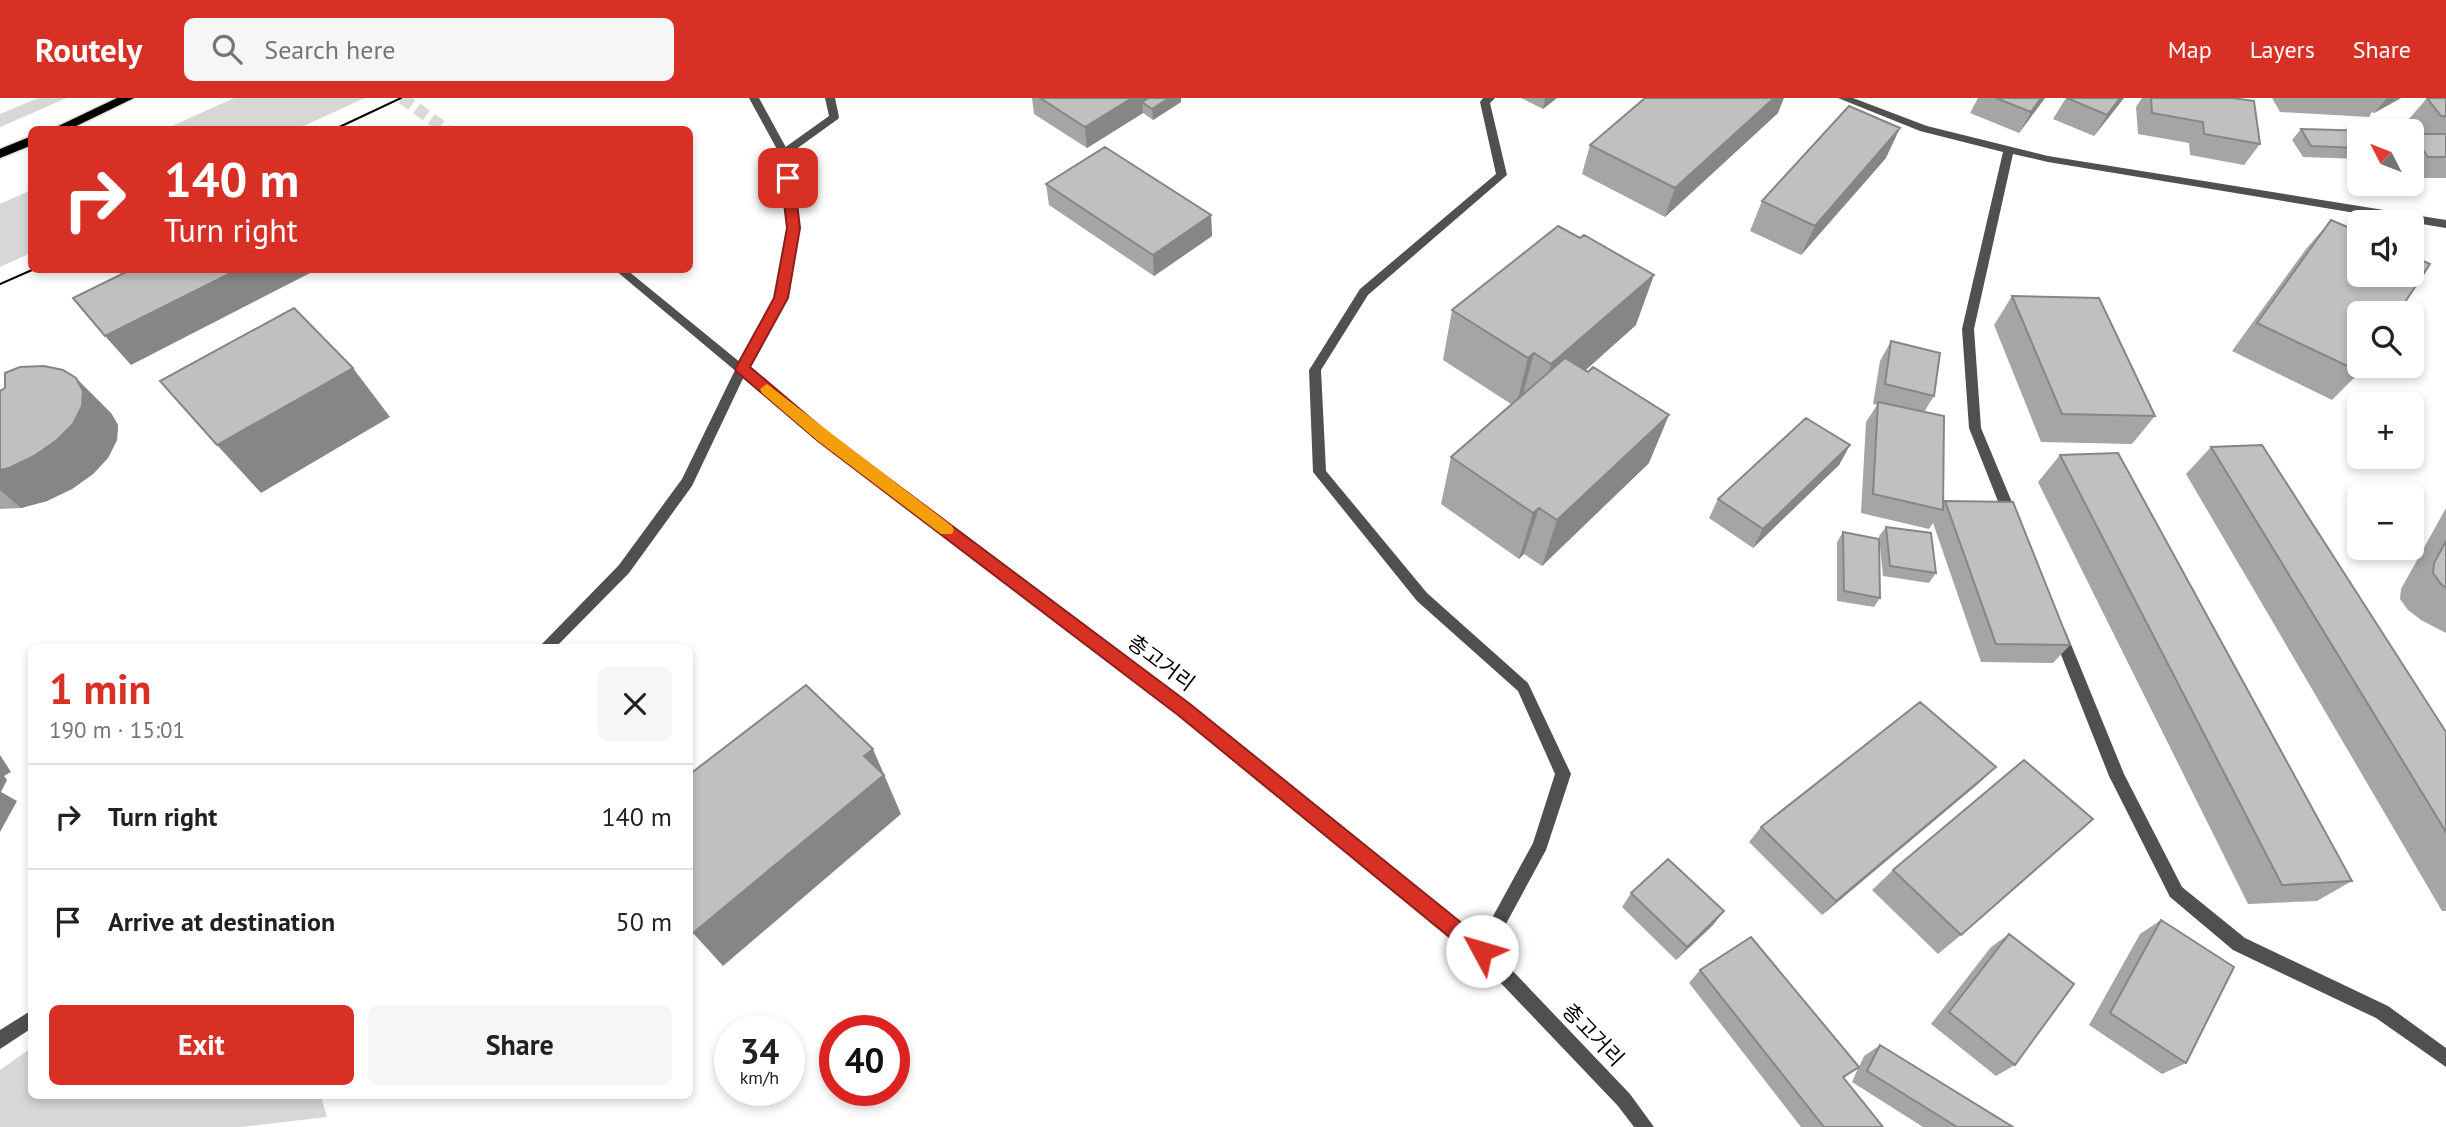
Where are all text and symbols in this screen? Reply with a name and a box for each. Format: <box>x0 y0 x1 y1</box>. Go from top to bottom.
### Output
search box <box>184 18 674 81</box>
text: Routely <box>35 28 142 71</box>
icon: search <box>208 30 246 68</box>
text: Search here <box>264 33 395 66</box>
text: Map <box>2168 34 2212 65</box>
text: Layers <box>2250 34 2315 65</box>
text: Share <box>2353 34 2411 65</box>
north arrow <box>2347 119 2424 196</box>
map controls <box>2347 119 2424 560</box>
text: 140 m <box>164 147 299 211</box>
pin <box>758 148 818 208</box>
icon: right <box>49 154 140 245</box>
icon: arrive <box>769 159 807 197</box>
text: Turn right <box>164 209 298 251</box>
button: sound <box>2347 210 2424 287</box>
button: search <box>2347 301 2424 378</box>
button: + <box>2347 392 2424 469</box>
button: − <box>2347 483 2424 560</box>
street label: 총고거리 <box>1122 629 1200 697</box>
text: 1 min <box>49 661 151 716</box>
button: close <box>598 667 672 741</box>
text: 190 m · 15:01 <box>49 715 185 744</box>
icon: right <box>49 798 87 836</box>
text: Turn right <box>108 800 217 833</box>
text: 140 m <box>601 800 672 833</box>
icon: arrive <box>49 903 87 941</box>
text: Arrive at destination <box>108 905 335 938</box>
text: 50 m <box>616 905 672 938</box>
position arrow <box>1445 914 1519 988</box>
street label: 총고거리 <box>1557 997 1630 1072</box>
button: Exit <box>49 1005 354 1085</box>
button: Share <box>368 1005 672 1085</box>
speed limit sign: 40 <box>819 1015 910 1106</box>
text: 34 <box>740 1028 779 1074</box>
text: km/h <box>740 1066 779 1089</box>

